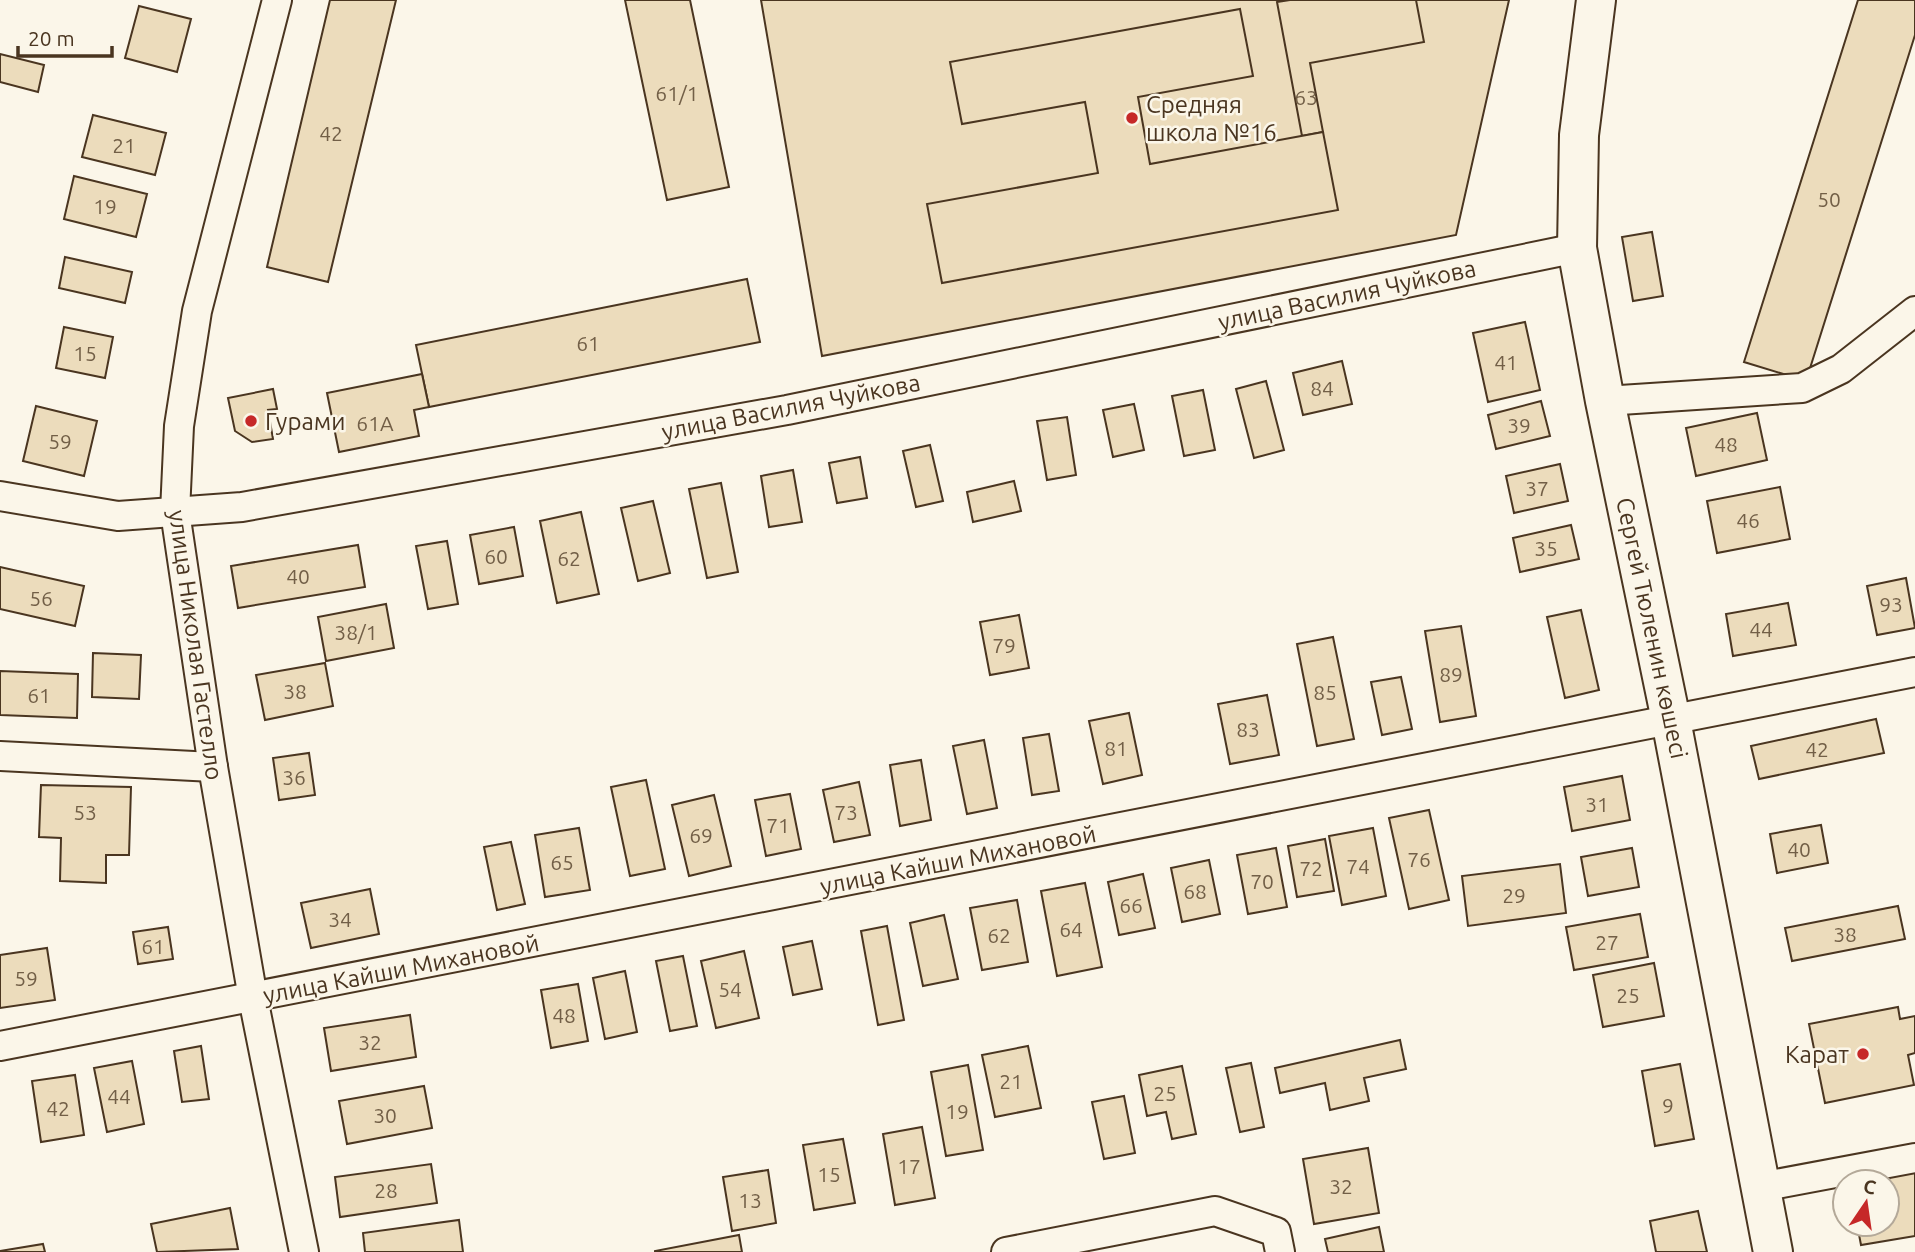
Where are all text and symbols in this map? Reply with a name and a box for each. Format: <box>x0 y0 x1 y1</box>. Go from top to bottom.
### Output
scale bar <box>18 14 112 58</box>
text: 20 m <box>28 26 75 50</box>
house number: 61/1 <box>655 81 699 105</box>
house number: 63 <box>1294 85 1318 109</box>
place label: Средняя школа №16 <box>1146 91 1277 146</box>
marker: Средняя школа №16 <box>1124 110 1140 126</box>
house number: 42 <box>319 121 343 145</box>
house number: 21 <box>112 133 136 157</box>
house number: 50 <box>1817 187 1841 211</box>
house number: 19 <box>93 194 117 218</box>
street label: улица Василия Чуйкова <box>1216 254 1478 336</box>
house number: 61 <box>576 331 600 355</box>
house number: 15 <box>73 341 97 365</box>
house number: 41 <box>1494 350 1518 374</box>
street label: улица Василия Чуйкова <box>659 369 923 445</box>
house number: 84 <box>1310 376 1334 400</box>
place label: Гурами <box>265 408 345 435</box>
house number: 61А <box>356 411 394 435</box>
marker: Гурами <box>243 413 259 429</box>
house number: 39 <box>1507 413 1531 437</box>
house number: 59 <box>48 429 72 453</box>
house number: 48 <box>1714 432 1738 456</box>
house number: 37 <box>1525 476 1549 500</box>
street label: Сергей Тюленин көшесі <box>1611 495 1693 761</box>
street label: улица Николая Гастелло <box>164 508 228 782</box>
house number: 46 <box>1736 508 1760 532</box>
house number: 35 <box>1534 536 1558 560</box>
house number: 60 <box>484 544 508 568</box>
house number: 62 <box>557 546 581 570</box>
house number: 40 <box>286 564 310 588</box>
house number: 56 <box>29 586 53 610</box>
house number: 93 <box>1879 592 1903 616</box>
house number: 44 <box>1749 617 1773 641</box>
house number: 38/1 <box>334 620 378 644</box>
house number: 79 <box>992 633 1016 657</box>
house number: 89 <box>1439 662 1463 686</box>
house number: 38 <box>283 679 307 703</box>
house number: 85 <box>1313 680 1337 704</box>
house number: 61 <box>27 683 51 707</box>
house number: 83 <box>1236 717 1260 741</box>
house number: 81 <box>1104 736 1128 760</box>
house number: 42 <box>1805 737 1829 761</box>
house number: 36 <box>282 765 306 789</box>
house number: 31 <box>1585 792 1609 816</box>
house number: 53 <box>73 800 97 824</box>
house number: 73 <box>834 800 858 824</box>
house number: 71 <box>766 813 790 837</box>
street label: улица Кайши Михановой <box>818 820 1098 900</box>
house number: 69 <box>689 823 713 847</box>
house number: 40 <box>1787 837 1811 861</box>
house number: 76 <box>1407 847 1431 871</box>
house number: 65 <box>550 850 574 874</box>
house number: 74 <box>1346 854 1370 878</box>
house number: 72 <box>1299 856 1323 880</box>
house number: 70 <box>1250 869 1274 893</box>
house number: 68 <box>1183 879 1207 903</box>
house number: 29 <box>1502 883 1526 907</box>
house number: 66 <box>1119 893 1143 917</box>
house number: 34 <box>328 907 352 931</box>
house number: 64 <box>1059 917 1083 941</box>
house number: 38 <box>1833 922 1857 946</box>
house number: 62 <box>987 923 1011 947</box>
street label: улица Кайши Михановой <box>261 929 541 1009</box>
house number: 27 <box>1595 930 1619 954</box>
house number: 61 <box>141 934 165 958</box>
house number: 59 <box>14 966 38 990</box>
house number: 54 <box>718 977 742 1001</box>
house number: 25 <box>1616 983 1640 1007</box>
house number: 48 <box>552 1003 576 1027</box>
house number: 32 <box>358 1030 382 1054</box>
place label: Карат <box>1785 1041 1849 1068</box>
marker: Карат <box>1855 1046 1871 1062</box>
house number: 21 <box>999 1069 1023 1093</box>
house number: 25 <box>1153 1081 1177 1105</box>
house number: 44 <box>107 1084 131 1108</box>
house number: 9 <box>1662 1093 1674 1117</box>
house number: 42 <box>46 1096 70 1120</box>
house number: 19 <box>945 1099 969 1123</box>
house number: 30 <box>373 1103 397 1127</box>
house number: 17 <box>897 1154 921 1178</box>
house number: 15 <box>817 1162 841 1186</box>
north arrow <box>1831 1168 1901 1238</box>
house number: 32 <box>1329 1174 1353 1198</box>
text: С <box>1861 1174 1878 1199</box>
house number: 28 <box>374 1178 398 1202</box>
house number: 13 <box>738 1188 762 1212</box>

